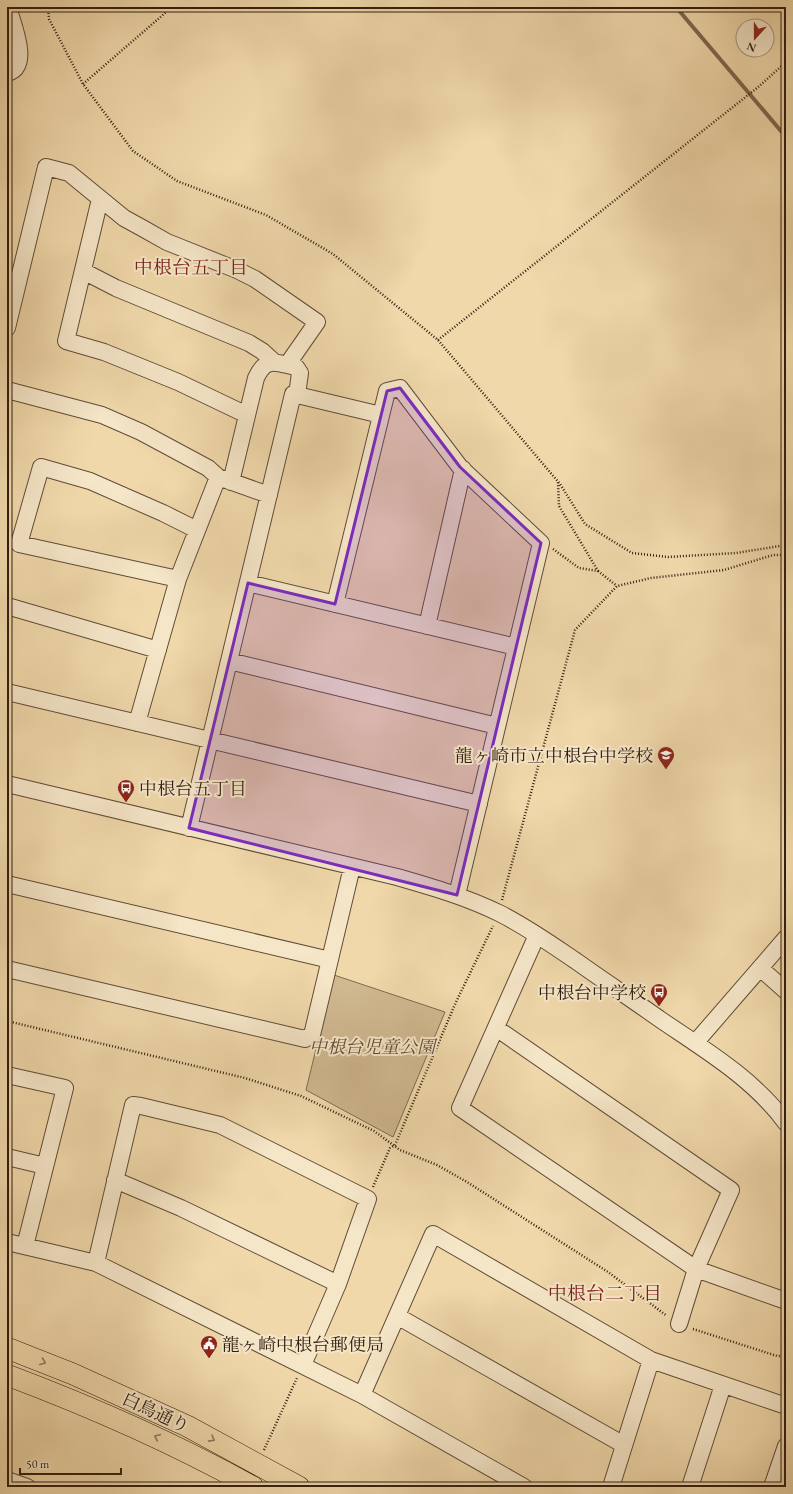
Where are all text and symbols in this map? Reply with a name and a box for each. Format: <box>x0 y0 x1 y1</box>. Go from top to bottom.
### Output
north arrow <box>735 18 775 58</box>
text: N <box>745 39 758 55</box>
district label: 中根台五丁目 <box>134 255 248 280</box>
place label: 龍ヶ崎市立中根台中学校 <box>455 744 653 767</box>
school or university icon: 龍ヶ崎市立中根台中学校 <box>656 745 676 770</box>
place label: 中根台五丁目 <box>139 777 247 800</box>
bus stop icon: 中根台五丁目 <box>116 778 136 803</box>
place label: 中根台中学校 <box>538 981 646 1004</box>
bus stop icon: 中根台中学校 <box>649 982 669 1007</box>
park label: 中根台児童公園 <box>309 1035 438 1058</box>
district label: 中根台二丁目 <box>548 1281 662 1306</box>
place label: 龍ヶ崎中根台郵便局 <box>222 1333 384 1356</box>
public building icon: 龍ヶ崎中根台郵便局 <box>199 1334 219 1359</box>
one-way arrow <box>40 1358 47 1366</box>
street label: 白鳥通り <box>119 1386 193 1438</box>
one-way arrow <box>153 1434 161 1442</box>
one-way arrow <box>208 1434 216 1442</box>
scale bar <box>20 1450 121 1476</box>
text: 50 m <box>26 1456 50 1472</box>

